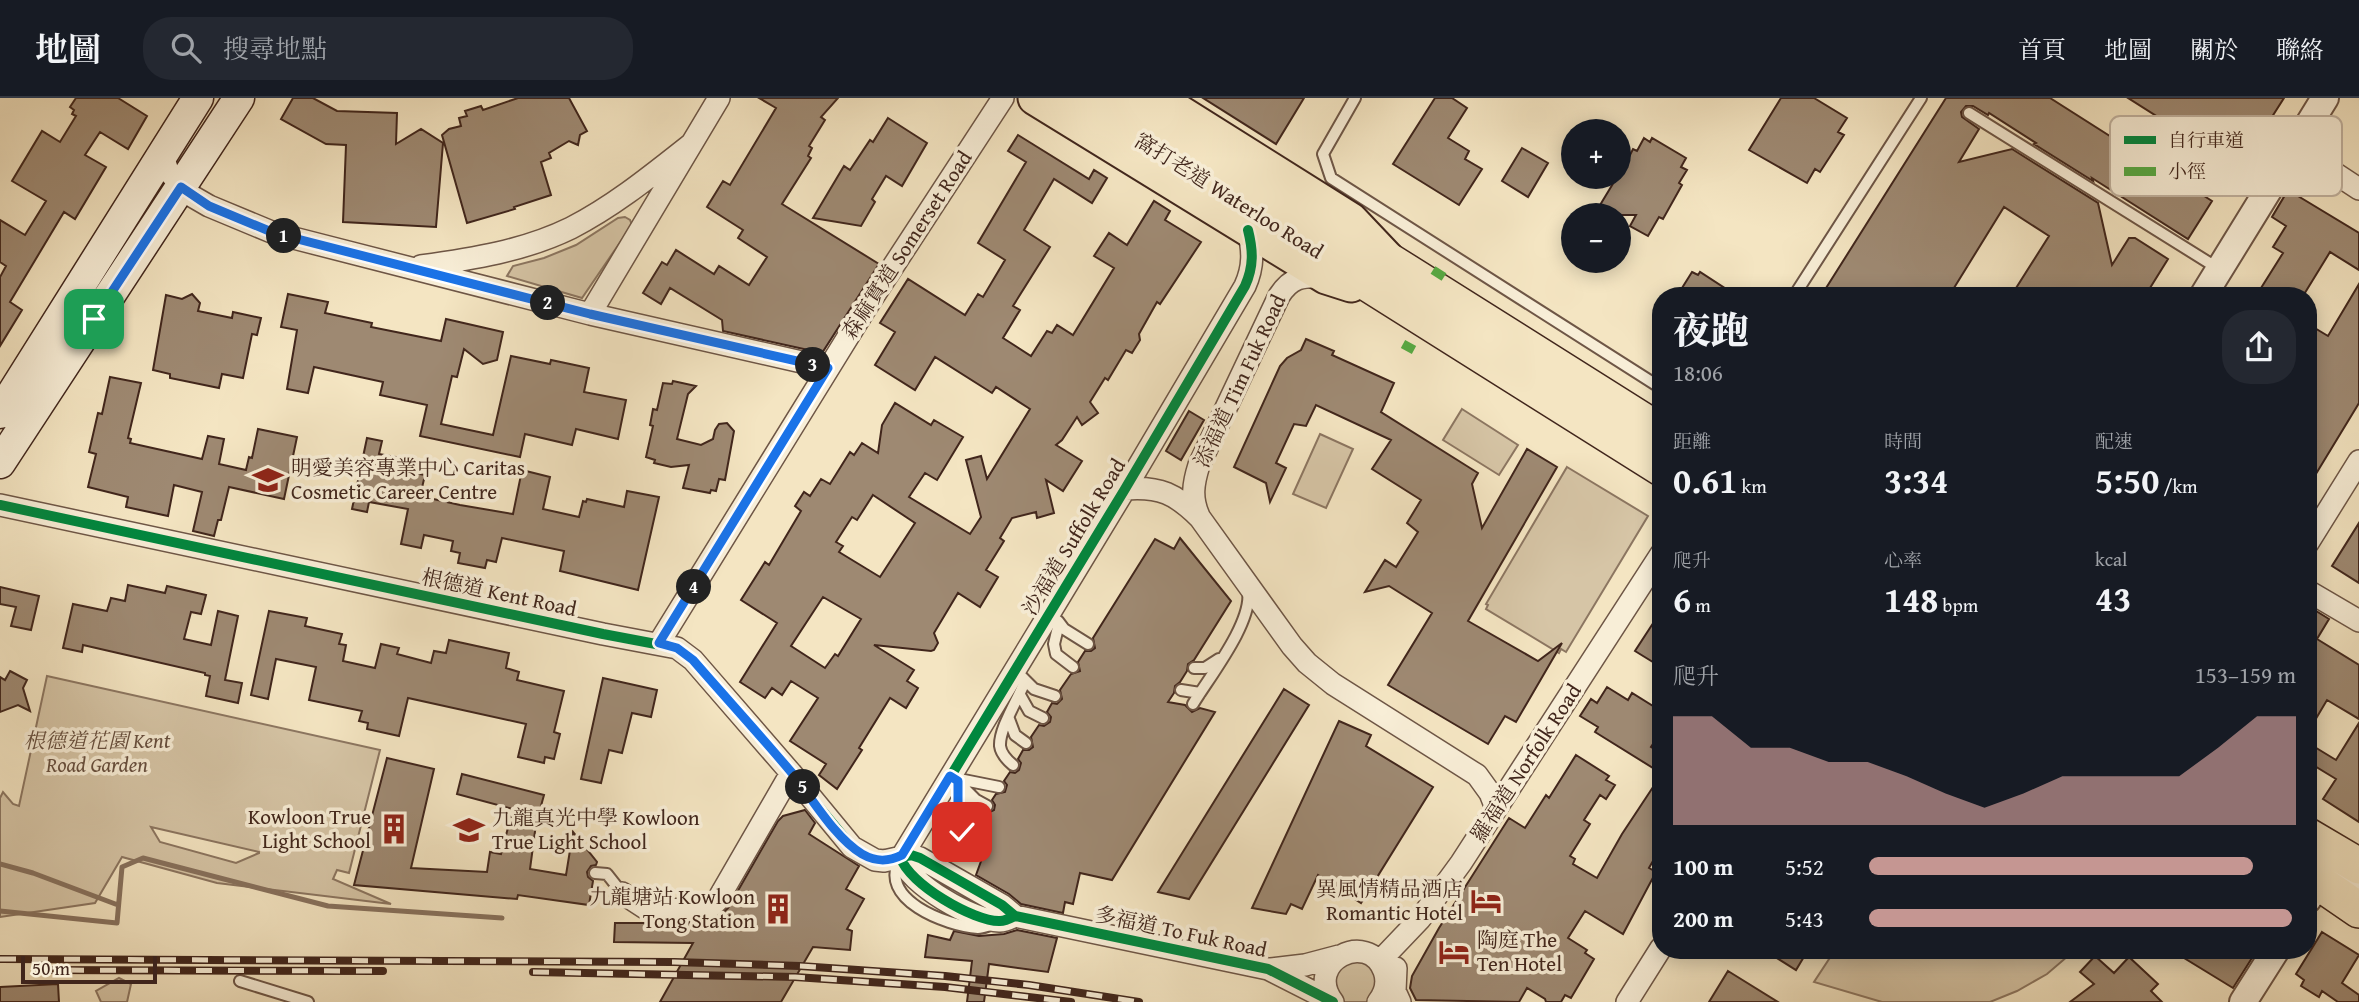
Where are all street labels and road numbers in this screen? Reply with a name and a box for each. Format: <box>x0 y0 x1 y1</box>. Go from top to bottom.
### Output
street label: 窩打老道 Waterloo Road <box>1129 125 1330 267</box>
street label: 森麻實道 Somerset Road <box>834 144 980 345</box>
street label: 添福道 Tim Fuk Road <box>1186 288 1294 472</box>
street label: 沙福道 Suffolk Road <box>1014 452 1133 621</box>
street label: 根德道 Kent Road <box>419 561 580 624</box>
street label: 羅福道 Norfolk Road <box>1463 677 1589 848</box>
street label: 多福道 To Fuk Road <box>1092 898 1271 965</box>

